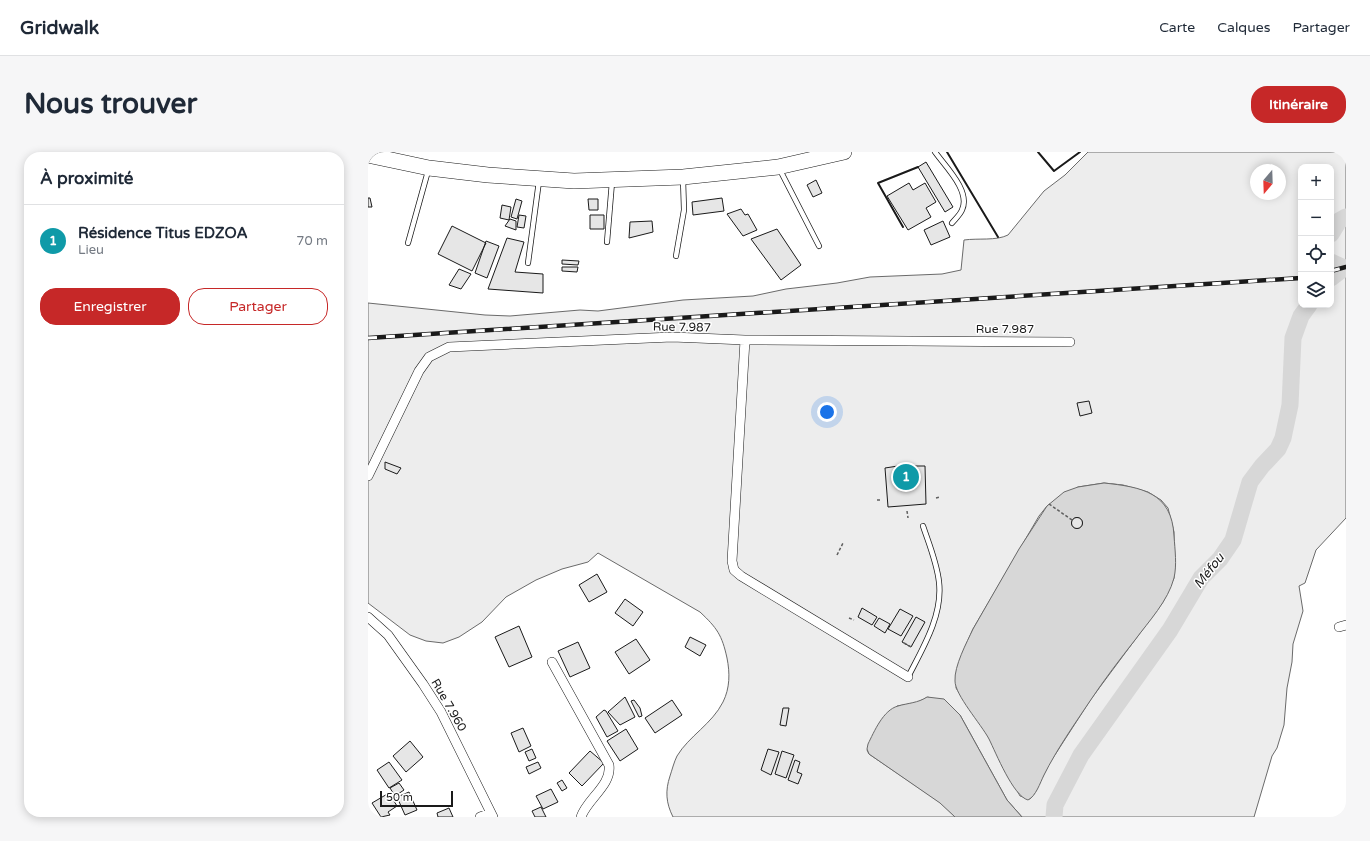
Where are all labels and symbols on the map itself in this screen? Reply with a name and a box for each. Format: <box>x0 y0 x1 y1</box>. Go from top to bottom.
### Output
north arrow <box>1250 164 1286 200</box>
street label: Rue 7.987 <box>653 319 711 335</box>
street label: Rue 7.987 <box>976 322 1034 336</box>
your location <box>817 402 837 422</box>
pin: 1 <box>893 462 919 492</box>
water label: Méfou <box>1190 549 1228 592</box>
street label: Rue 7.960 <box>428 676 470 734</box>
scale bar <box>380 789 453 808</box>

